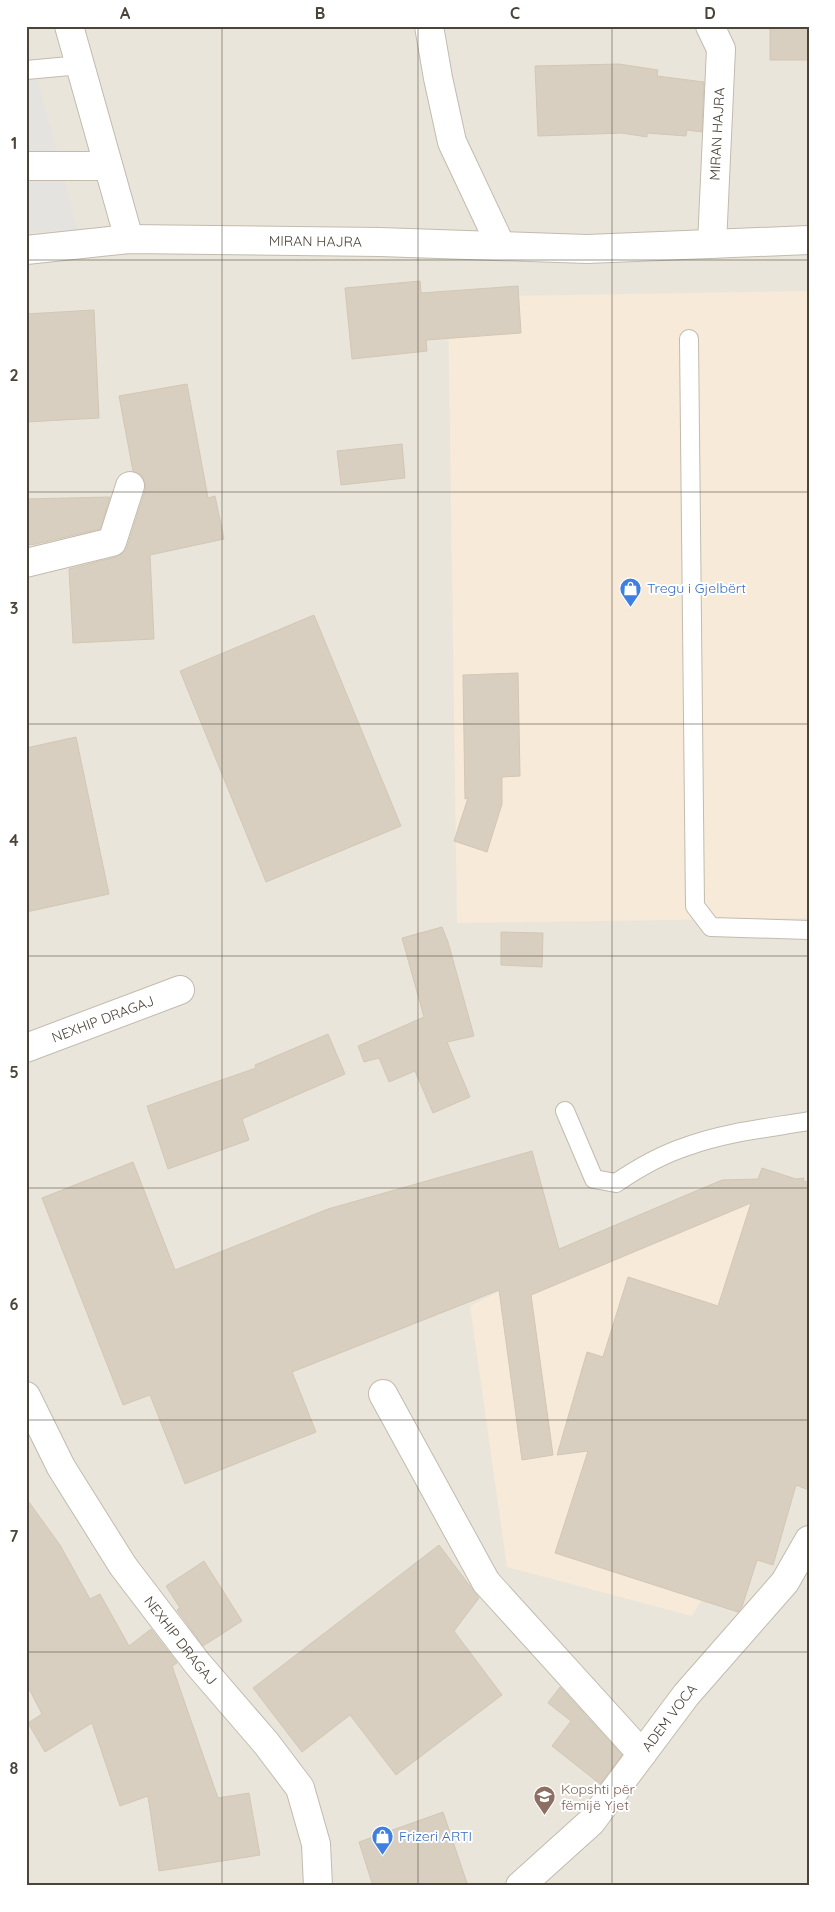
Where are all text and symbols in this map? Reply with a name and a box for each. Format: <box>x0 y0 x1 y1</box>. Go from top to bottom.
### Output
text: A <box>120 3 131 23</box>
text: B <box>315 3 325 23</box>
text: C <box>510 3 520 23</box>
text: D <box>704 3 716 23</box>
street label: MIRAN HAJRA <box>706 87 728 181</box>
text: 1 <box>11 133 17 153</box>
street label: MIRAN HAJRA <box>269 232 362 251</box>
text: 2 <box>9 365 19 385</box>
shop icon: Tregu i Gjelbërt <box>619 576 643 607</box>
place label: Tregu i Gjelbërt <box>647 579 746 597</box>
text: 3 <box>10 598 18 618</box>
text: 4 <box>9 830 19 850</box>
street label: NEXHIP DRAGAJ <box>49 992 156 1047</box>
text: 5 <box>9 1062 19 1082</box>
text: 6 <box>10 1294 19 1314</box>
text: 7 <box>10 1526 19 1546</box>
street label: NEXHIP DRAGAJ <box>140 1592 221 1688</box>
street label: ADEM VOCA <box>638 1680 701 1755</box>
text: 8 <box>10 1758 19 1778</box>
place label: Kopshti për fëmijë Yjet <box>561 1780 636 1814</box>
school or university icon: Kopshti për fëmijë Yjet <box>533 1785 557 1816</box>
shop icon: Frizeri ARTI <box>371 1824 395 1855</box>
place label: Frizeri ARTI <box>399 1827 472 1845</box>

